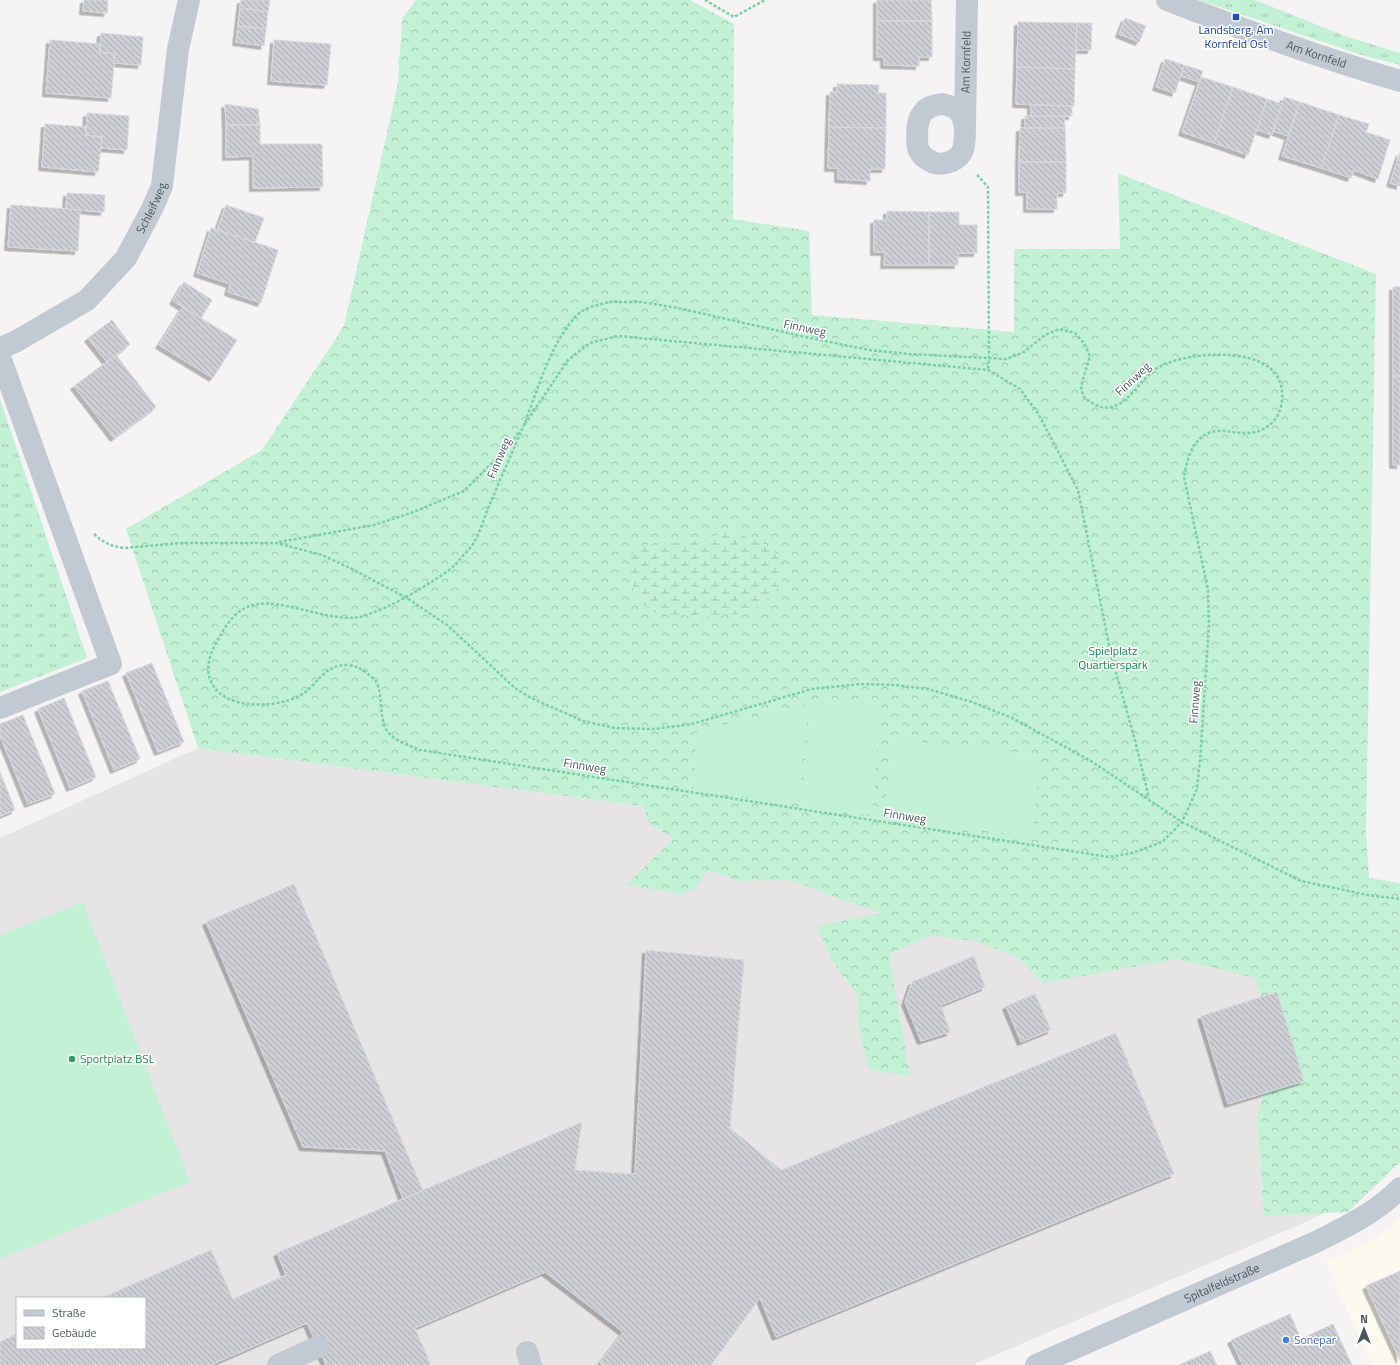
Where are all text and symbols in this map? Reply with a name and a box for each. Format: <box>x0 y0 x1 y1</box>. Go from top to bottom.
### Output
marker: Landsberg, Am Kornfeld Ost <box>1231 12 1241 22</box>
place label: Landsberg, Am Kornfeld Ost <box>1198 20 1274 53</box>
street label: Am Kornfeld <box>955 31 976 93</box>
street label: Am Kornfeld <box>1284 35 1349 73</box>
street label: Schleifweg <box>131 182 171 237</box>
street label: Finnweg <box>782 314 828 341</box>
street label: Finnweg <box>1110 357 1155 400</box>
street label: Finnweg <box>481 434 516 481</box>
park label: Spielplatz Quartierspark <box>1078 641 1148 674</box>
street label: Finnweg <box>1184 680 1205 724</box>
street label: Finnweg <box>562 753 608 778</box>
street label: Finnweg <box>882 803 928 828</box>
place label: Sportplatz BSL <box>80 1049 155 1068</box>
marker: Sportplatz BSL <box>67 1054 77 1064</box>
street label: Spitalfeldstraße <box>1181 1258 1262 1308</box>
legend <box>16 1297 146 1349</box>
text: Straße <box>52 1303 86 1322</box>
north arrow <box>1344 1309 1384 1349</box>
text: N <box>1360 1311 1368 1327</box>
text: Gebäude <box>52 1323 97 1342</box>
place label: Sonepar <box>1294 1330 1336 1349</box>
marker: Sonepar <box>1281 1335 1291 1345</box>

